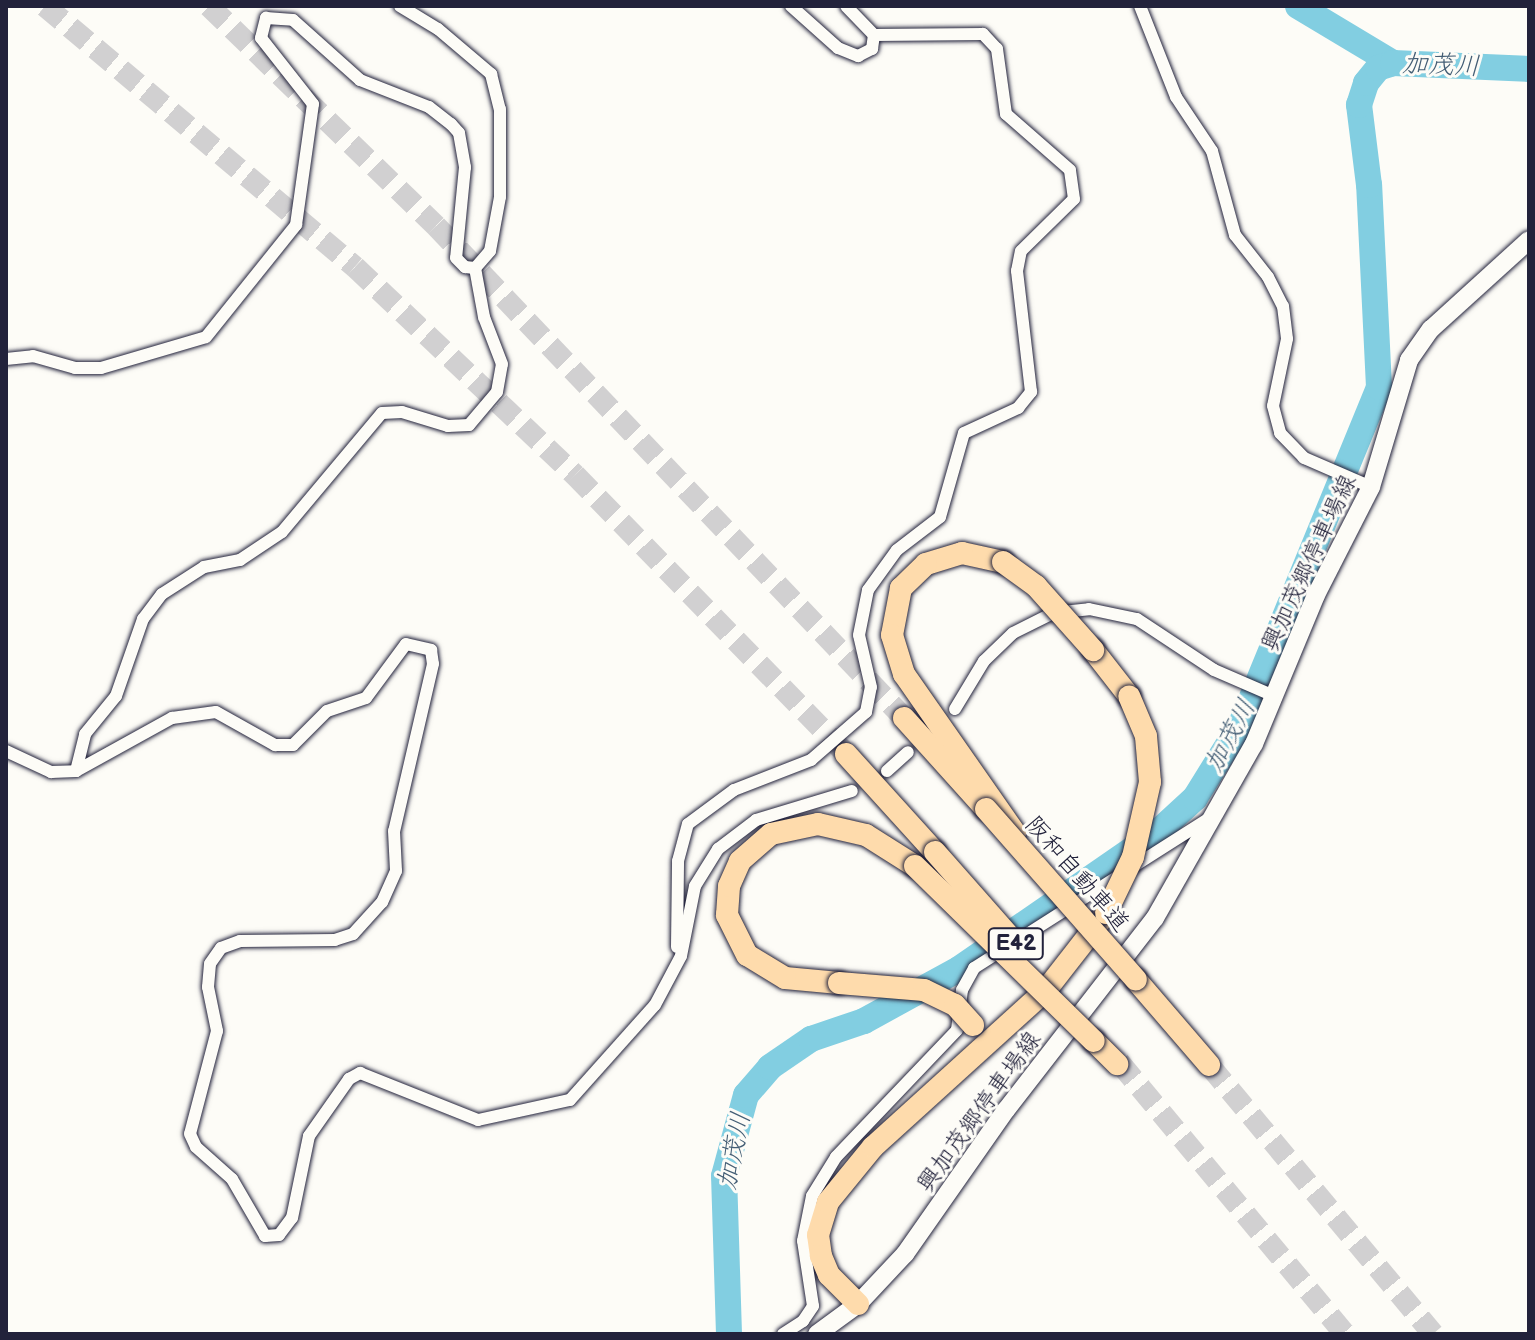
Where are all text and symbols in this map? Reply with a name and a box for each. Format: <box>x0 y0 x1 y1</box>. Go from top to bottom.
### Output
water label: 加茂川 <box>1401 49 1481 83</box>
street label: 興加茂郷停車場線 <box>1255 470 1363 656</box>
water label: 加茂川 <box>1199 694 1263 778</box>
street label: 阪和自動車道 <box>1019 810 1135 938</box>
road number: E42 <box>986 926 1046 962</box>
street label: 興加茂郷停車場線 <box>911 1026 1047 1198</box>
water label: 加茂川 <box>712 1110 758 1192</box>

